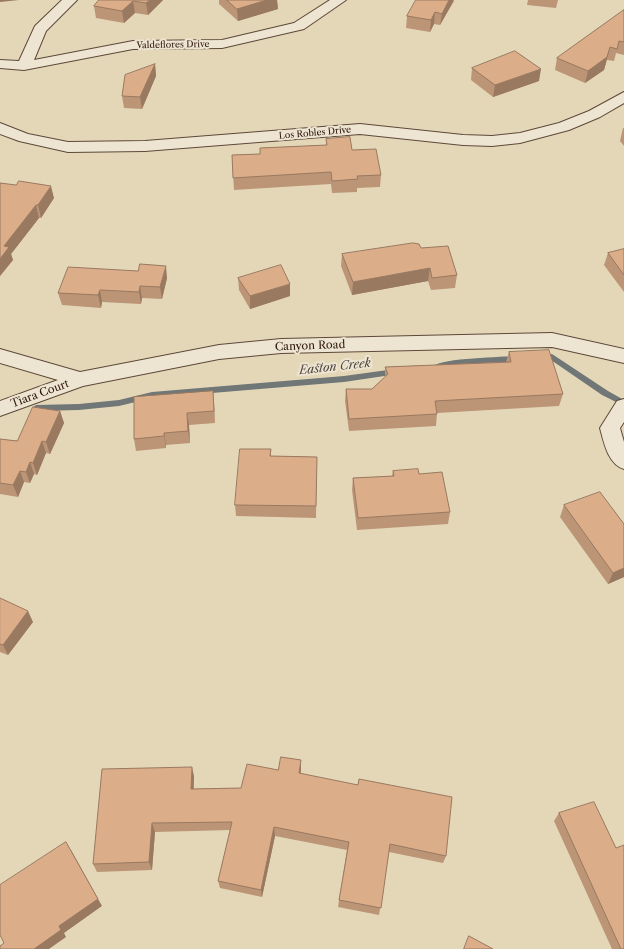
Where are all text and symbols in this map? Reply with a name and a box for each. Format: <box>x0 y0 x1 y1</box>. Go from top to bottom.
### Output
street label: Valdeflores Drive <box>136 39 210 51</box>
street label: Los Robles Drive <box>278 124 352 142</box>
street label: Canyon Road <box>275 338 345 354</box>
water label: Easton Creek <box>298 356 372 378</box>
street label: Tiara Court <box>9 377 71 411</box>

